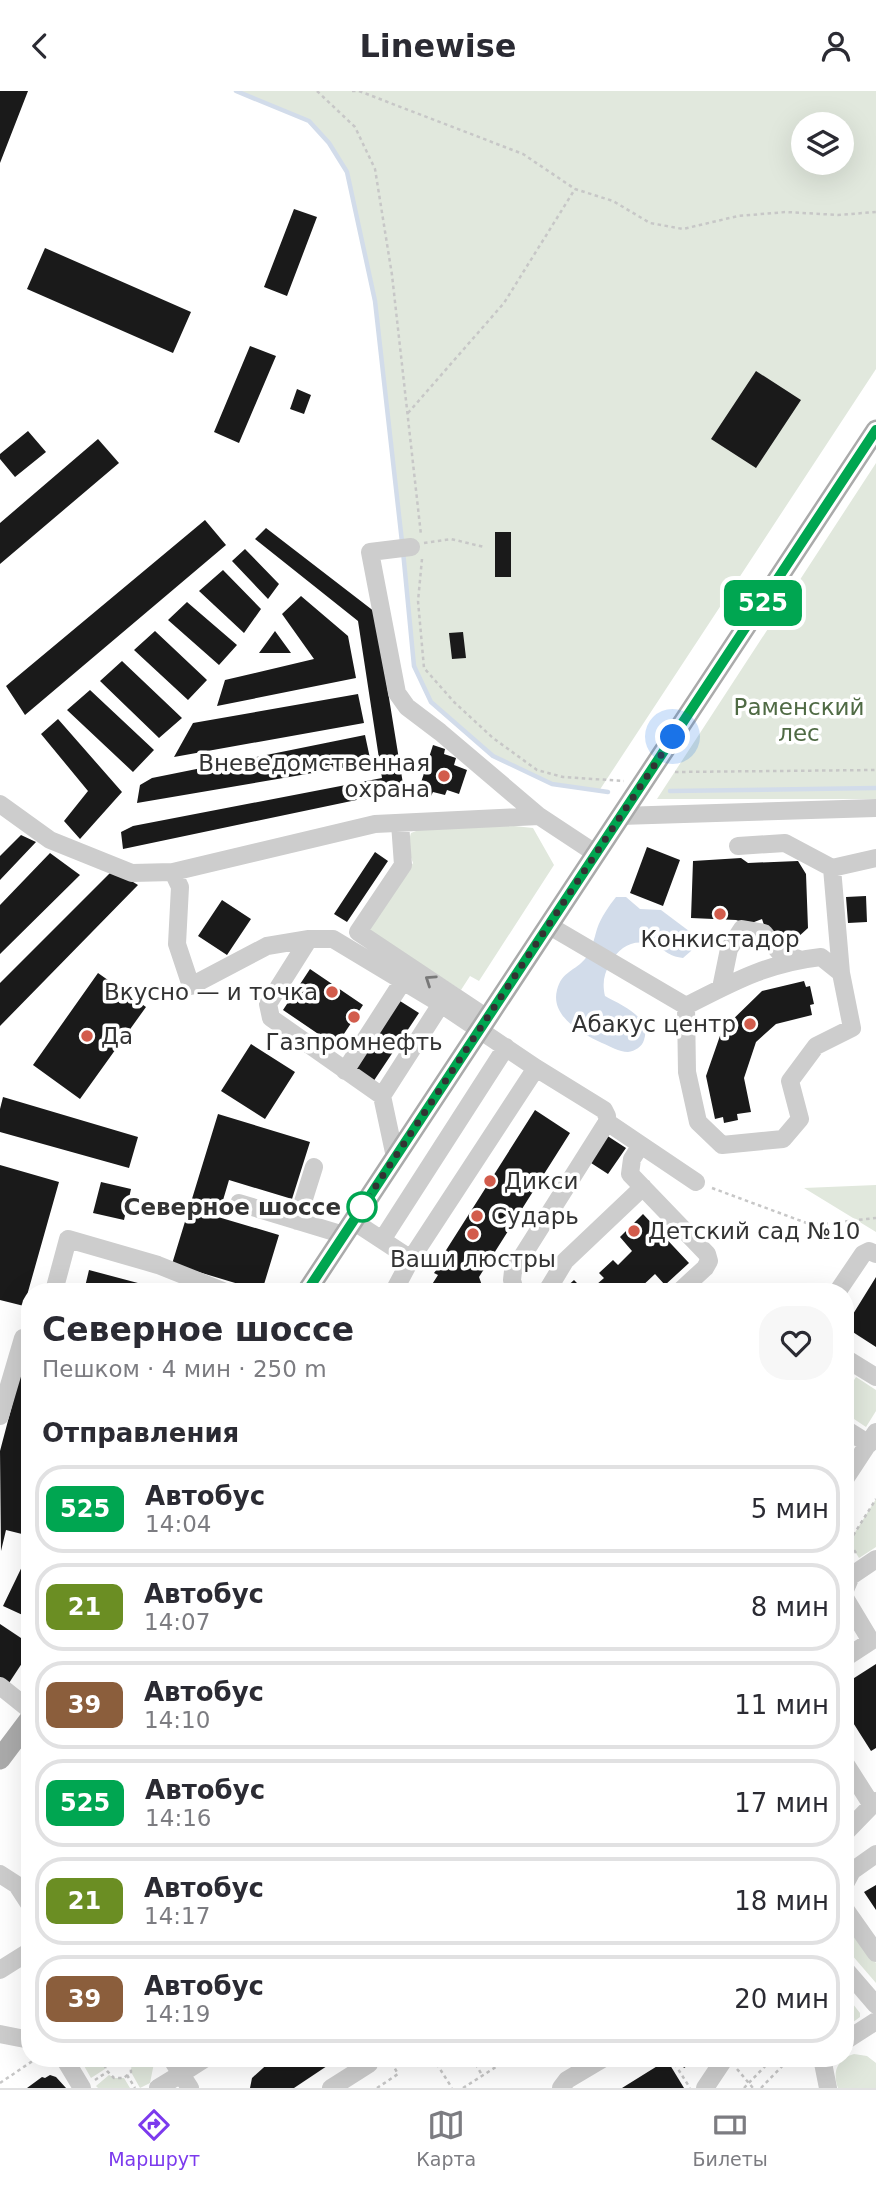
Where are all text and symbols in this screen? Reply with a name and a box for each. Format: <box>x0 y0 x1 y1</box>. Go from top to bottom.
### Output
icon: back <box>21 27 59 65</box>
text: Linewise <box>359 27 517 65</box>
icon: person <box>817 27 855 65</box>
map controls <box>791 112 854 175</box>
button: layers <box>791 112 854 175</box>
line badge: 525 <box>723 580 803 626</box>
text: 525 <box>738 589 788 617</box>
park label: Раменский лес <box>734 694 864 746</box>
your location <box>655 719 690 754</box>
place label: Вневедомственная охрана <box>198 750 430 802</box>
marker: Вневедомственная охрана <box>436 768 452 784</box>
marker: Конкистадор <box>712 906 728 922</box>
place label: Конкистадор <box>641 926 800 952</box>
one-way arrow <box>425 976 438 988</box>
place label: Вкусно — и точка <box>104 979 318 1005</box>
marker: Вкусно — и точка <box>324 984 340 1000</box>
marker: Газпромнефть <box>346 1009 362 1025</box>
place label: Абакус центр <box>572 1011 736 1037</box>
marker: Абакус центр <box>742 1016 758 1032</box>
place label: Да <box>101 1023 133 1049</box>
marker: Да <box>79 1028 95 1044</box>
place label: Газпромнефть <box>265 1029 443 1055</box>
place label: Дикси <box>504 1168 578 1194</box>
marker: Дикси <box>482 1173 498 1189</box>
marker: Северное шоссе <box>347 1192 377 1222</box>
place label: Северное шоссе <box>124 1194 341 1220</box>
place label: Сударь <box>491 1203 579 1229</box>
marker: Сударь <box>469 1208 485 1224</box>
place label: Детский сад №10 <box>648 1218 860 1244</box>
marker: Детский сад №10 <box>626 1223 642 1239</box>
marker: Ваши люстры <box>465 1226 481 1242</box>
place label: Ваши люстры <box>390 1246 556 1272</box>
button: heart <box>759 1306 833 1380</box>
text: Северное шоссе <box>42 1310 354 1349</box>
text: Пешком · 4 мин · 250 m <box>42 1356 327 1382</box>
text: Отправления <box>42 1418 239 1448</box>
text: Автобус <box>145 1481 265 1511</box>
text: 5 мин <box>751 1494 829 1524</box>
text: 525 <box>60 1495 110 1523</box>
text: 14:04 <box>145 1511 211 1537</box>
text: Автобус <box>144 1579 264 1609</box>
text: 8 мин <box>751 1592 829 1622</box>
text: 21 <box>68 1593 101 1621</box>
text: 14:07 <box>144 1609 210 1635</box>
text: Автобус <box>144 1677 264 1707</box>
text: 11 мин <box>734 1690 829 1720</box>
text: 39 <box>68 1691 101 1719</box>
text: 14:10 <box>144 1707 210 1733</box>
text: Автобус <box>145 1775 265 1805</box>
text: 17 мин <box>734 1788 829 1818</box>
text: 525 <box>60 1789 110 1817</box>
text: 14:16 <box>145 1805 211 1831</box>
text: Автобус <box>144 1873 264 1903</box>
text: 18 мин <box>734 1886 829 1916</box>
text: 21 <box>68 1887 101 1915</box>
text: 14:17 <box>144 1903 210 1929</box>
text: Автобус <box>144 1971 264 2001</box>
text: 20 мин <box>734 1984 829 2014</box>
text: 39 <box>68 1985 101 2013</box>
text: 14:19 <box>144 2001 210 2027</box>
tab: Маршрут <box>108 2106 200 2170</box>
tab: Карта <box>416 2106 476 2170</box>
tab: Билеты <box>693 2106 768 2170</box>

